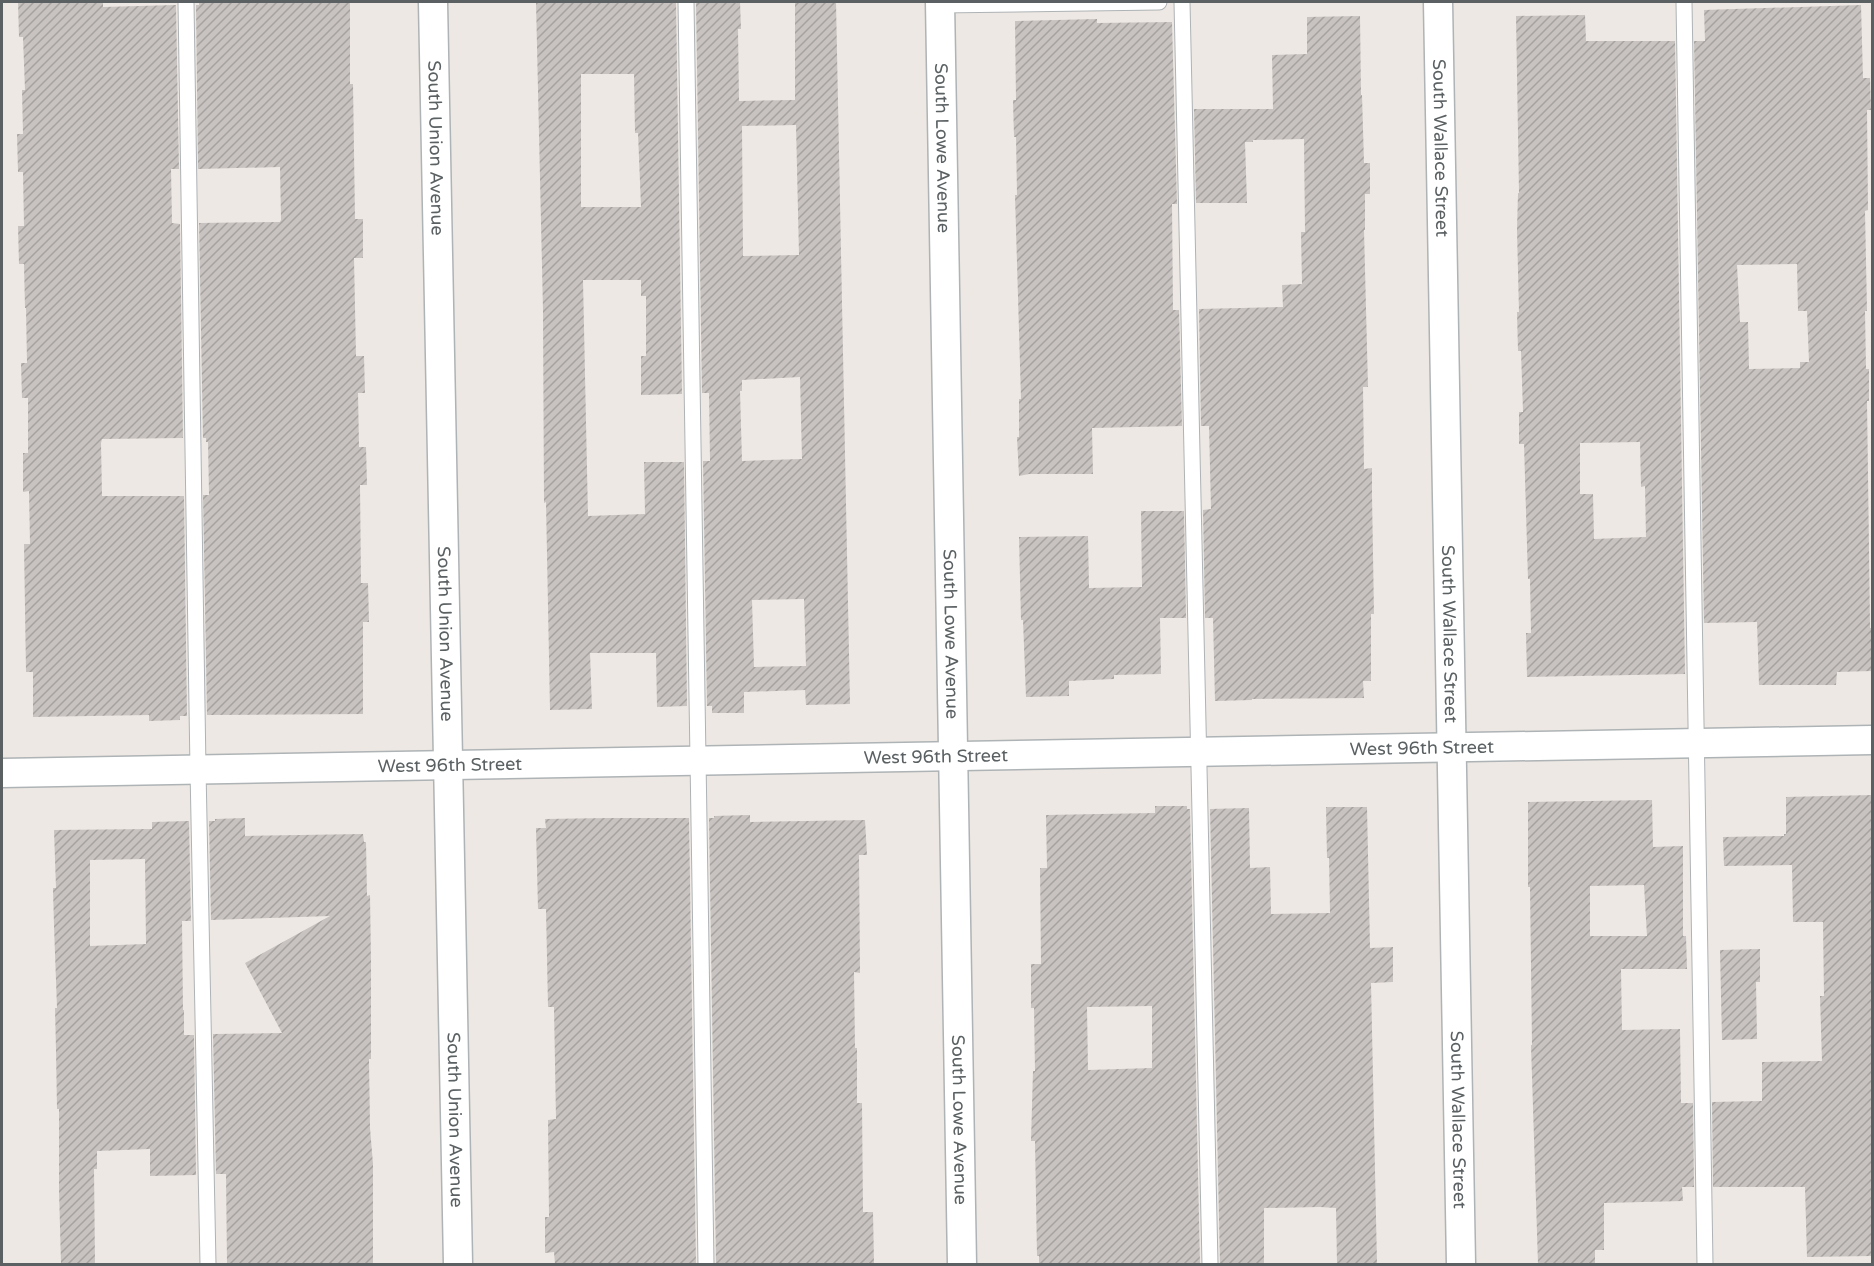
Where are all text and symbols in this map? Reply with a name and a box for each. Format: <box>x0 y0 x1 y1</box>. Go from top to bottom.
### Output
street label: South Wallace Street <box>1428 59 1453 237</box>
street label: South Union Avenue <box>423 60 449 236</box>
street label: South Lowe Avenue <box>930 63 955 233</box>
street label: South Wallace Street <box>1437 545 1462 723</box>
street label: South Union Avenue <box>433 546 458 722</box>
street label: South Lowe Avenue <box>939 549 963 719</box>
street label: West 96th Street <box>1349 736 1494 760</box>
street label: West 96th Street <box>863 744 1008 769</box>
street label: West 96th Street <box>378 753 522 777</box>
street label: South Wallace Street <box>1446 1031 1471 1209</box>
street label: South Union Avenue <box>442 1032 468 1208</box>
street label: South Lowe Avenue <box>947 1035 972 1205</box>

